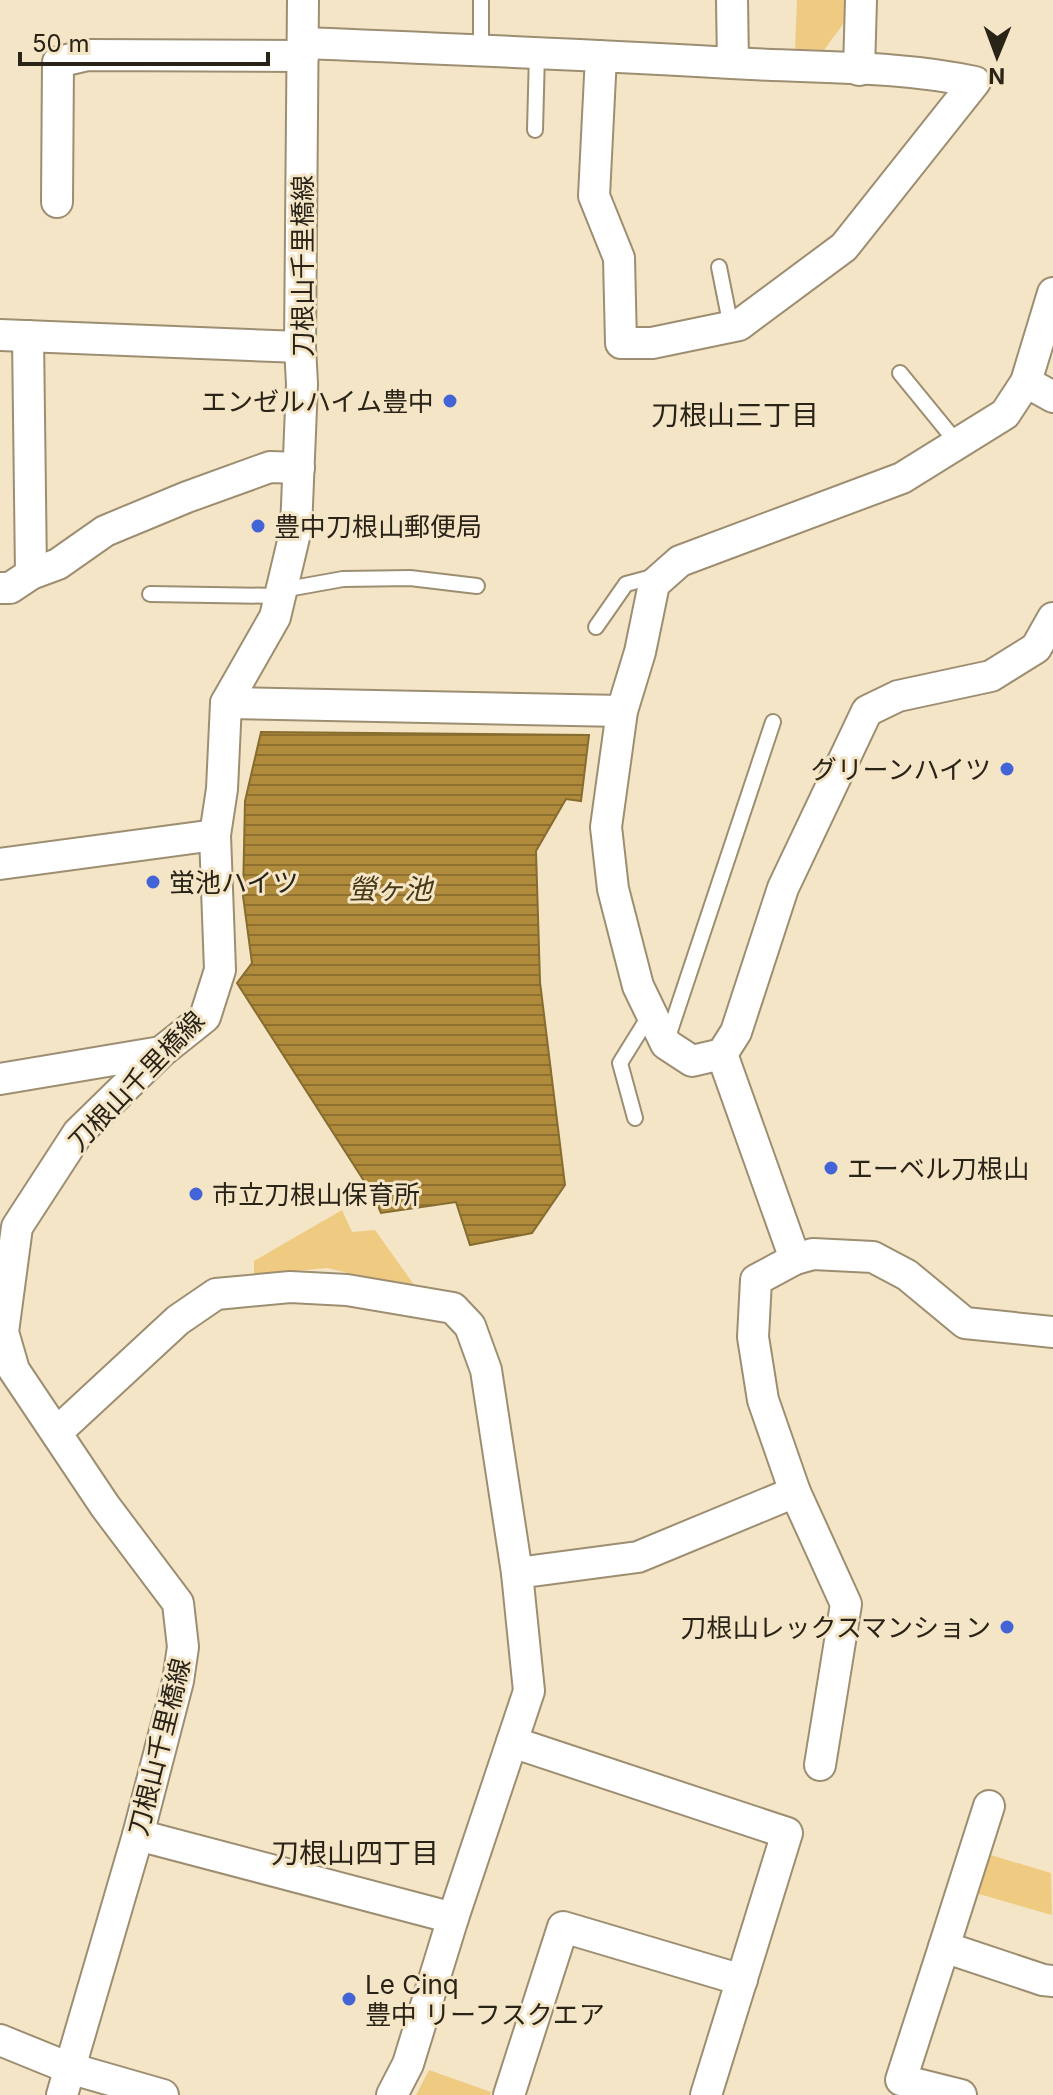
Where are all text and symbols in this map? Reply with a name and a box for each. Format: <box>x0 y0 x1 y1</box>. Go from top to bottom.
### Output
scale bar <box>20 16 268 66</box>
north arrow <box>957 16 1037 96</box>
text: 50 m <box>32 29 90 58</box>
text: N <box>988 63 1005 89</box>
street label: 刀根山千里橋線 <box>287 175 318 357</box>
place label: エンゼルハイム豊中 <box>201 386 434 417</box>
marker: エンゼルハイム豊中 <box>441 392 459 410</box>
district label: 刀根山三丁目 <box>651 398 819 432</box>
place label: 豊中刀根山郵便局 <box>274 511 482 542</box>
marker: 豊中刀根山郵便局 <box>249 517 267 535</box>
place label: グリーンハイツ <box>811 754 991 785</box>
marker: グリーンハイツ <box>998 760 1016 778</box>
place label: 蛍池ハイツ <box>169 867 298 898</box>
water label: 螢ヶ池 <box>348 872 435 906</box>
marker: 蛍池ハイツ <box>144 873 162 891</box>
street label: 刀根山千里橋線 <box>62 1005 210 1157</box>
place label: エーベル刀根山 <box>847 1153 1029 1184</box>
marker: エーベル刀根山 <box>822 1159 840 1177</box>
place label: 市立刀根山保育所 <box>212 1179 420 1210</box>
marker: 市立刀根山保育所 <box>187 1185 205 1203</box>
place label: 刀根山レックスマンション <box>681 1612 991 1643</box>
marker: 刀根山レックスマンション <box>998 1618 1016 1636</box>
street label: 刀根山千里橋線 <box>122 1655 196 1839</box>
district label: 刀根山四丁目 <box>271 1836 439 1870</box>
place label: Le Cinq 豊中 リーフスクエア <box>365 1969 605 2030</box>
marker: Le Cinq 豊中 リーフスクエア <box>340 1990 358 2008</box>

